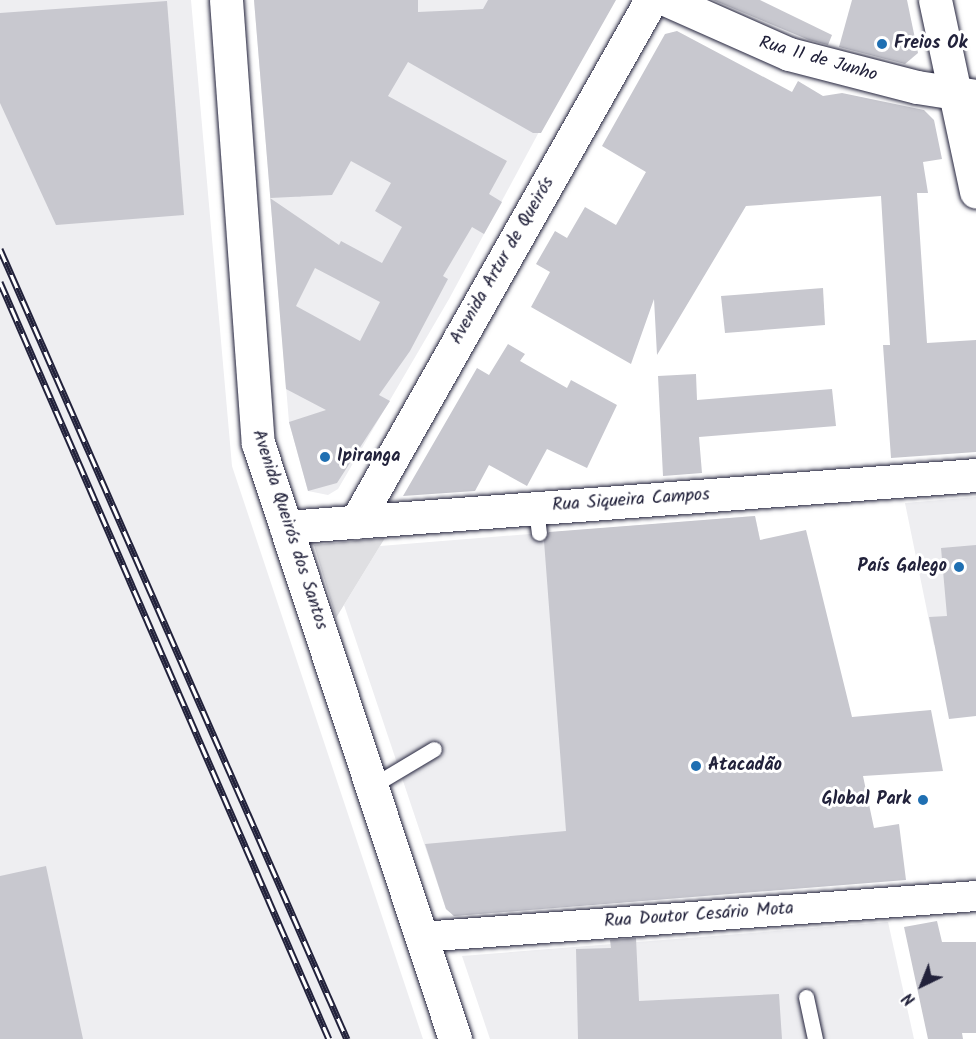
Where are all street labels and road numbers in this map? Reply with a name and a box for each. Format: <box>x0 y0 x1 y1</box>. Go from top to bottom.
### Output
street label: Rua 11 de Junho <box>756 33 880 87</box>
street label: Avenida Artur de Queirós <box>446 174 560 348</box>
street label: Avenida Queirós dos Santos <box>246 427 332 633</box>
street label: Rua Siqueira Campos <box>552 485 710 517</box>
street label: Rua Doutor Cesário Mota <box>603 899 795 933</box>

